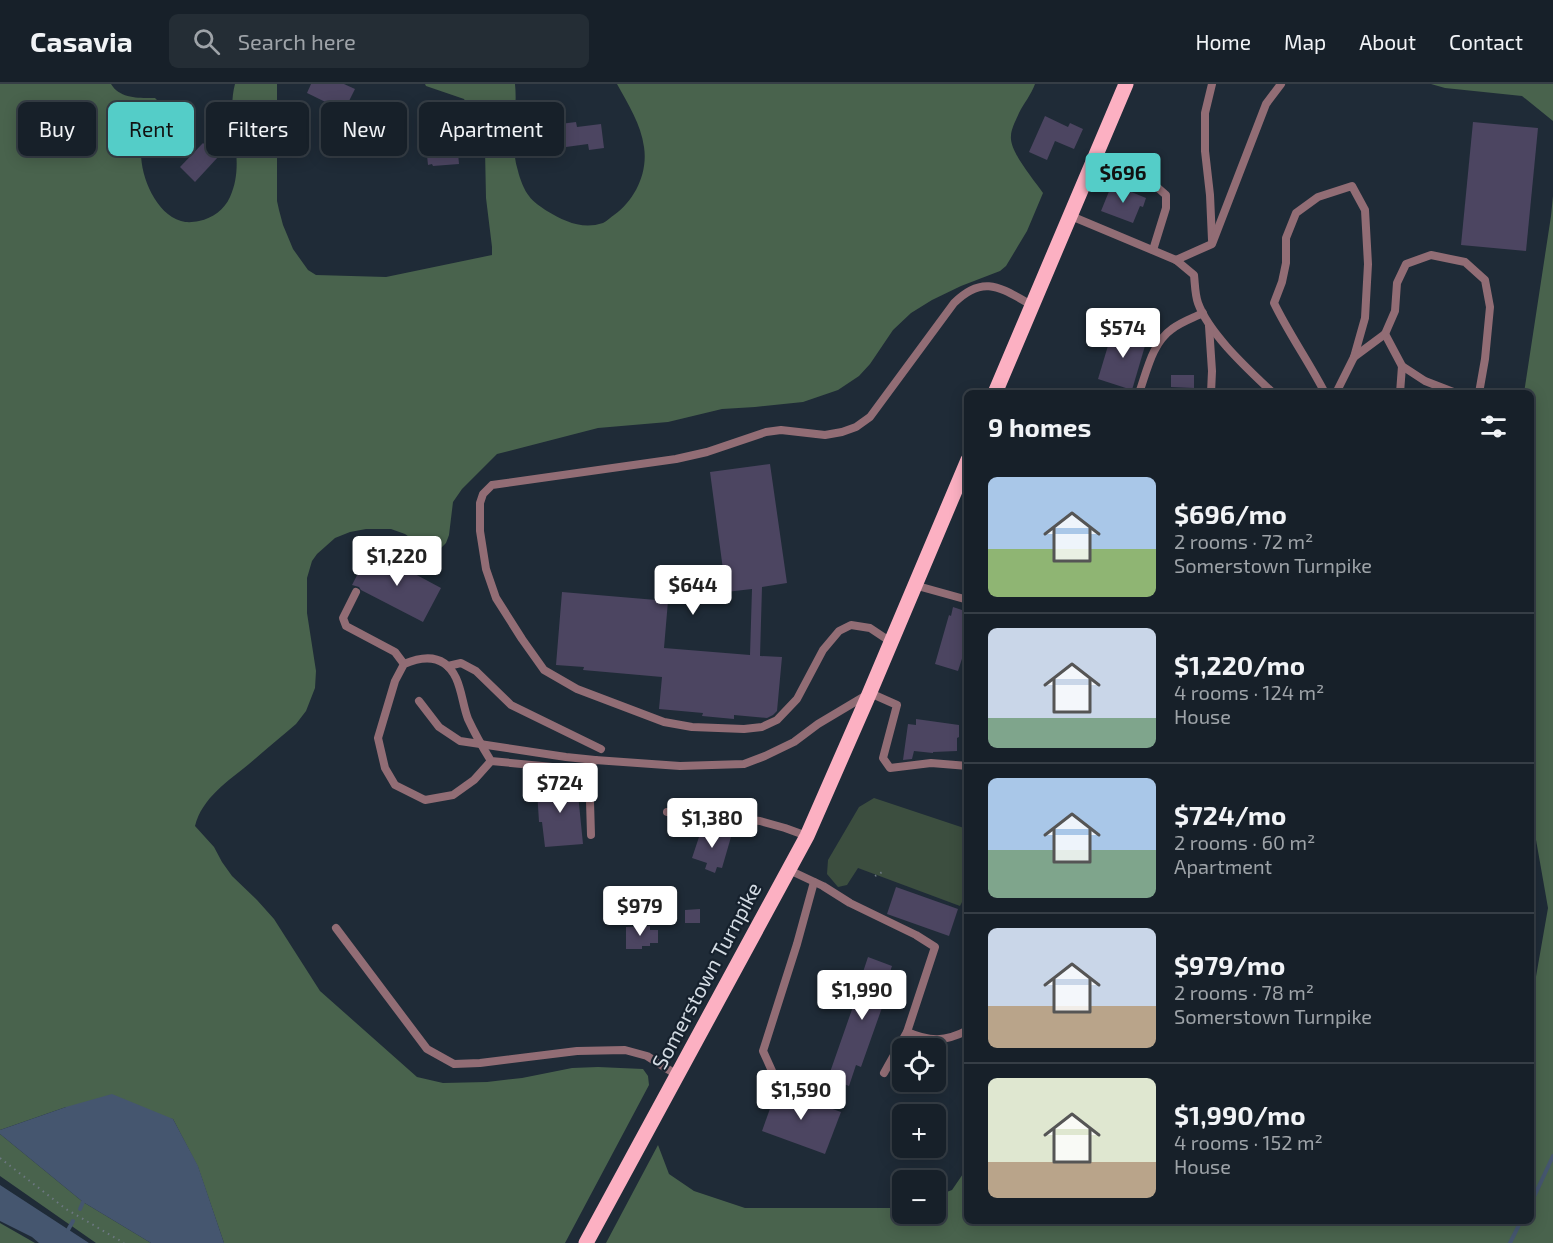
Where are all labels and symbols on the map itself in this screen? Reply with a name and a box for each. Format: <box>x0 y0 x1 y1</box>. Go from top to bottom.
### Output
pin: $696 <box>1087 153 1159 204</box>
pin: $574 <box>1087 308 1159 359</box>
pin: $1,220 <box>348 536 446 587</box>
pin: $644 <box>657 565 729 616</box>
pin: $724 <box>524 763 596 814</box>
pin: $1,380 <box>663 798 761 849</box>
street label: Somerstown Turnpike <box>646 878 766 1073</box>
pin: $979 <box>604 886 676 937</box>
pin: $1,990 <box>813 970 911 1021</box>
pin: $1,590 <box>752 1070 850 1121</box>

